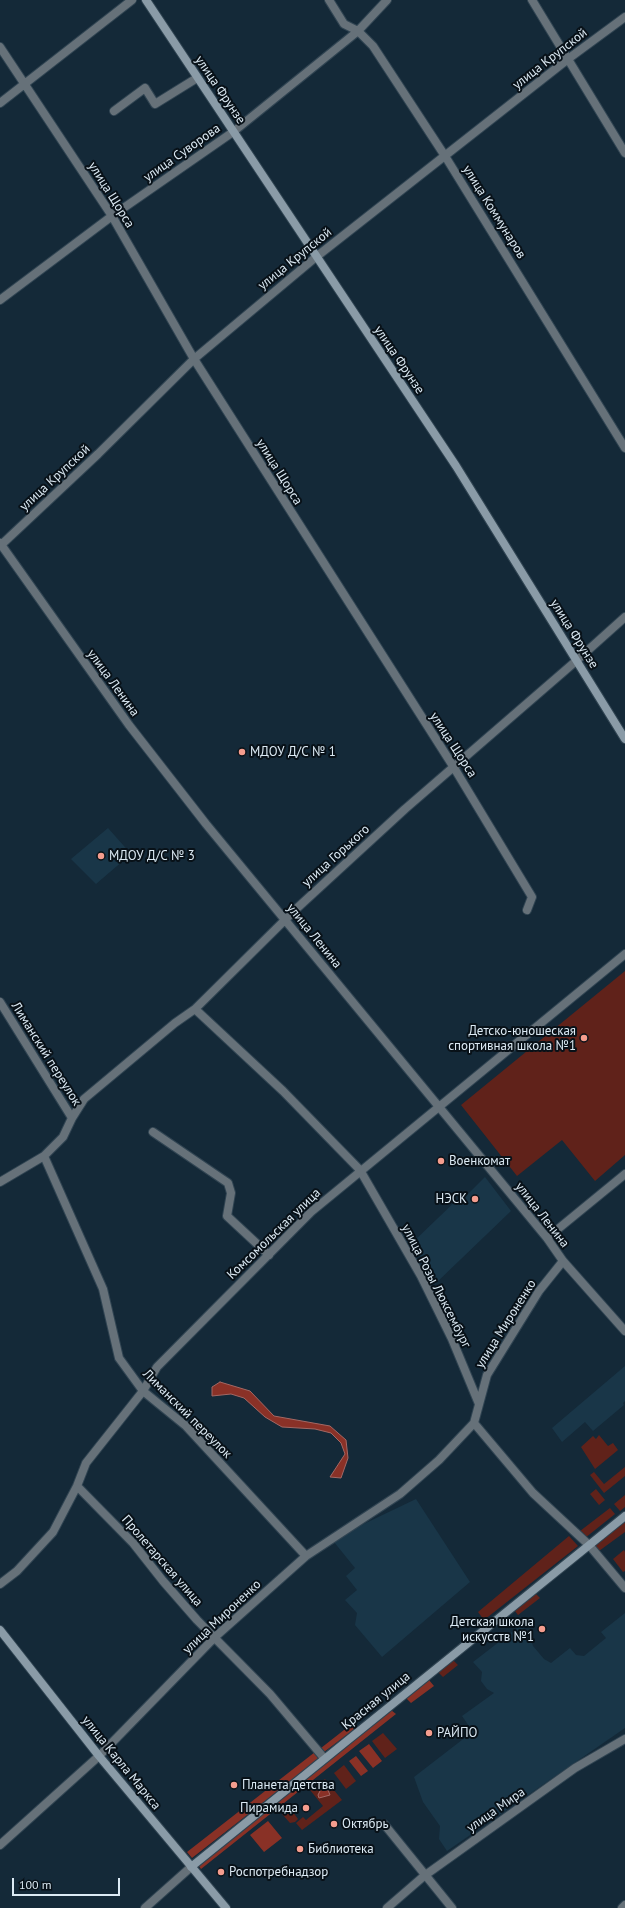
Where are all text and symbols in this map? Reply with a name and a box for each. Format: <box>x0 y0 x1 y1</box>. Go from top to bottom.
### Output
street label: улица Крупской <box>510 25 590 93</box>
street label: улица Фрунзе <box>191 53 249 127</box>
street label: улица Суворова <box>141 121 223 185</box>
street label: улица Щорса <box>85 159 137 231</box>
street label: улица Коммунаров <box>459 162 529 262</box>
street label: улица Крупской <box>255 225 335 293</box>
street label: улица Фрунзе <box>370 323 428 397</box>
street label: улица Щорса <box>253 436 305 508</box>
street label: улица Крупской <box>17 441 93 515</box>
street label: улица Фрунзе <box>546 596 602 672</box>
street label: улица Ленина <box>84 647 142 719</box>
street label: улица Щорса <box>426 709 480 781</box>
place label: МДОУ Д/С № 1 <box>250 744 336 760</box>
marker: МДОУ Д/С № 1 <box>237 747 247 757</box>
street label: улица Горького <box>299 822 373 890</box>
place label: МДОУ Д/С № 3 <box>109 848 195 864</box>
marker: МДОУ Д/С № 3 <box>96 851 106 861</box>
street label: улица Ленина <box>283 900 345 972</box>
street label: Лиманский переулок <box>8 999 84 1109</box>
place label: Детско-юношеская спортивная школа №1 <box>448 1023 576 1054</box>
marker: Детско-юношеская спортивная школа №1 <box>579 1033 589 1043</box>
place label: Военкомат <box>449 1153 510 1169</box>
marker: Военкомат <box>436 1156 446 1166</box>
street label: улица Ленина <box>512 1179 572 1251</box>
street label: Комсомольская улица <box>224 1185 324 1283</box>
place label: НЭСК <box>435 1191 467 1207</box>
marker: НЭСК <box>470 1194 480 1204</box>
street label: улица Розы Люксембург <box>398 1221 474 1351</box>
street label: улица Мироненко <box>472 1277 540 1371</box>
street label: Лиманский переулок <box>139 1366 235 1462</box>
street label: Пролетарская улица <box>118 1512 206 1610</box>
street label: улица Мироненко <box>180 1577 264 1657</box>
place label: Детская школа искусств №1 <box>450 1614 534 1645</box>
marker: Детская школа искусств №1 <box>537 1624 547 1634</box>
street label: Красная улица <box>339 1669 413 1733</box>
street label: улица Карла Маркса <box>78 1713 164 1813</box>
place label: РАЙПО <box>437 1725 477 1741</box>
marker: РАЙПО <box>424 1728 434 1738</box>
place label: Планета детства <box>242 1777 335 1793</box>
marker: Планета детства <box>229 1780 239 1790</box>
street label: улица Мира <box>464 1784 528 1836</box>
place label: Пирамида <box>240 1800 298 1816</box>
marker: Пирамида <box>301 1803 311 1813</box>
place label: Октябрь <box>342 1816 388 1832</box>
marker: Октябрь <box>329 1819 339 1829</box>
place label: Библиотека <box>308 1841 374 1857</box>
marker: Библиотека <box>295 1844 305 1854</box>
place label: Роспотребнадзор <box>229 1864 328 1880</box>
marker: Роспотребнадзор <box>216 1867 226 1877</box>
scale bar <box>14 1870 122 1896</box>
text: 100 m <box>19 1877 52 1892</box>

